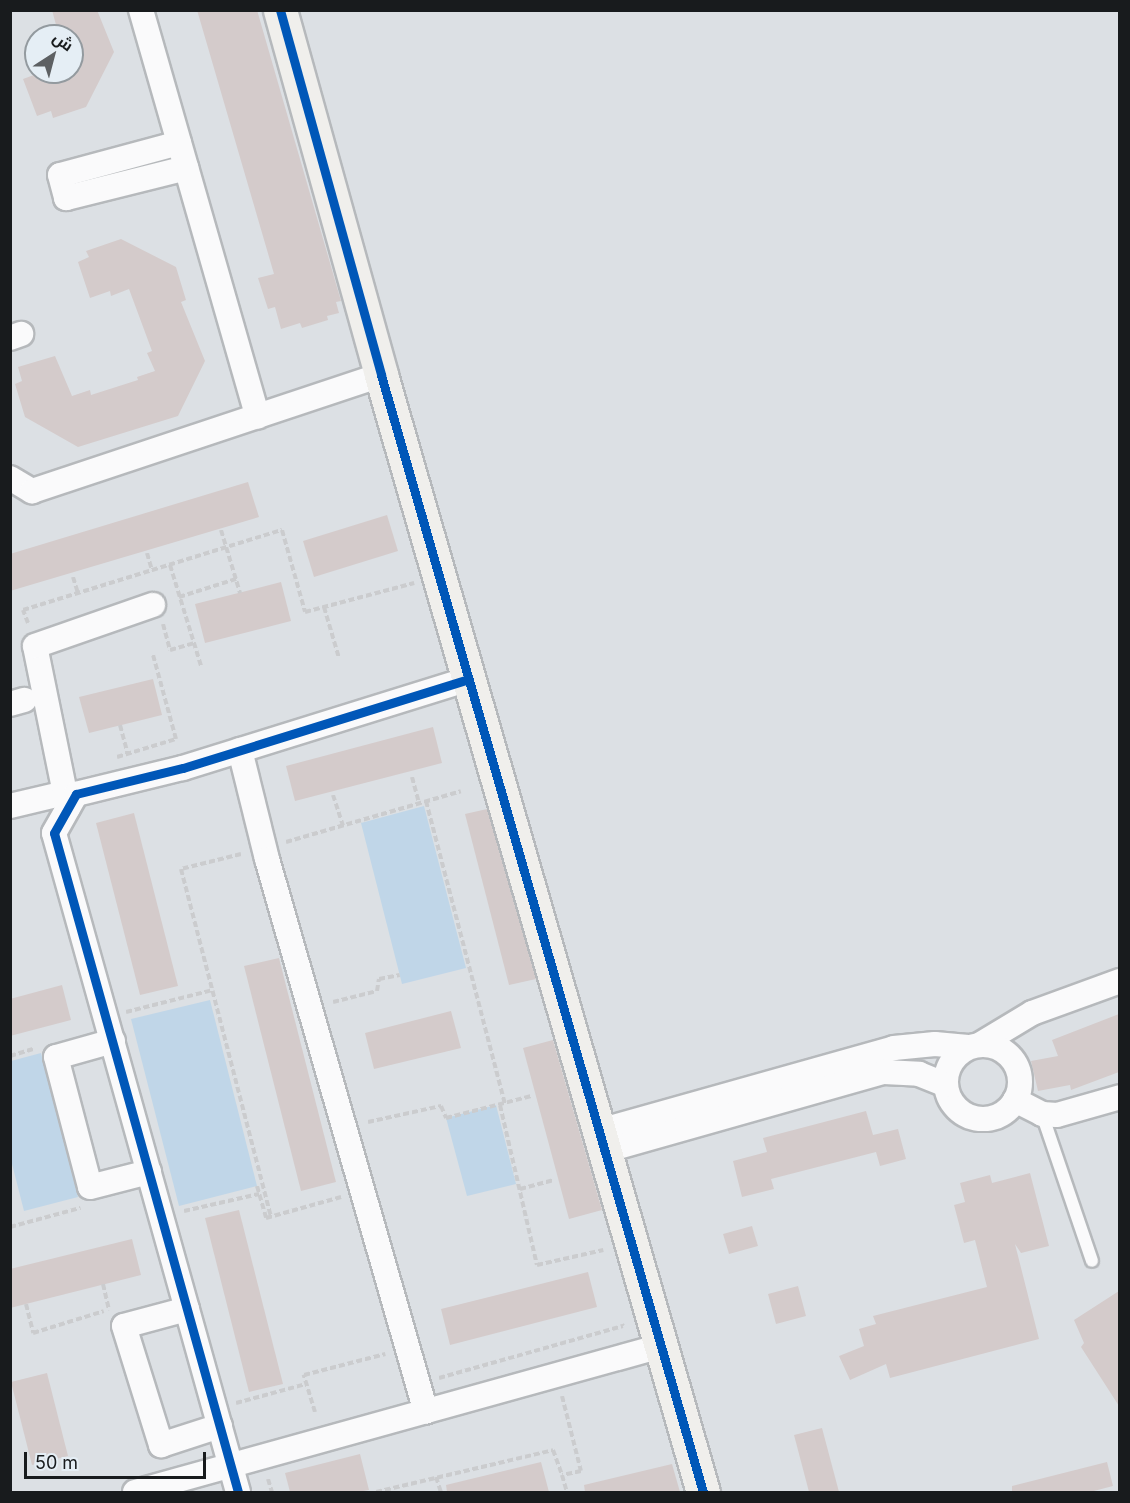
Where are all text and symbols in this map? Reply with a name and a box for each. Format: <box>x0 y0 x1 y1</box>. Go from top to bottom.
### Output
north arrow <box>24 24 84 84</box>
text: ش <box>49 27 78 55</box>
scale bar <box>27 1440 208 1478</box>
text: 50 m <box>35 1452 78 1473</box>

